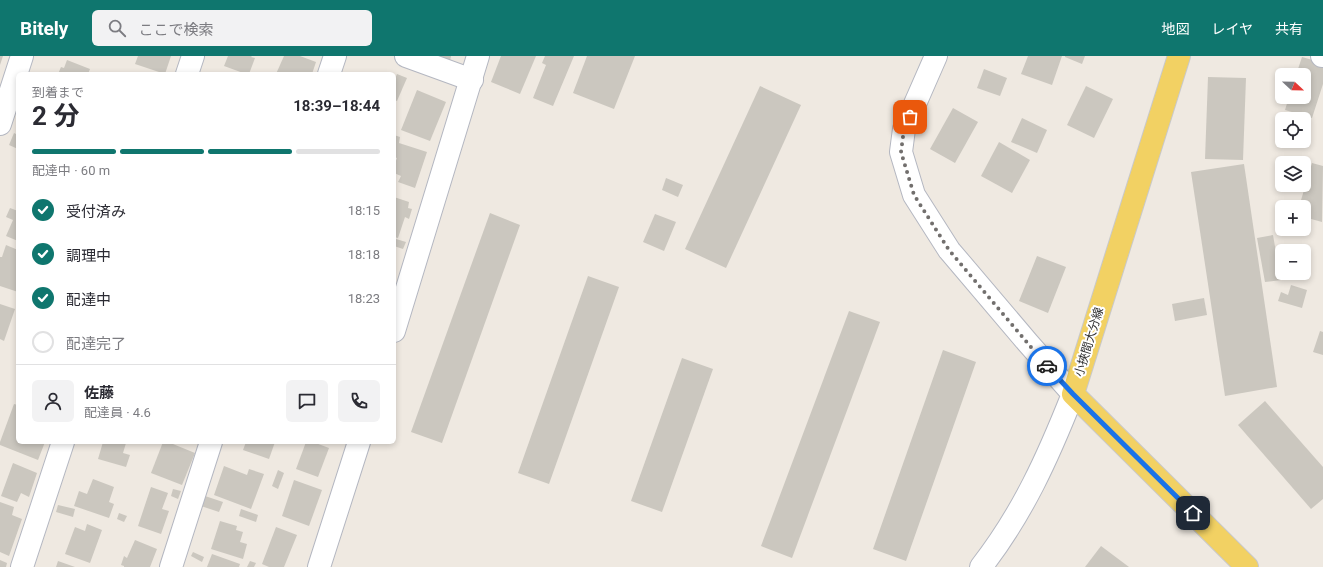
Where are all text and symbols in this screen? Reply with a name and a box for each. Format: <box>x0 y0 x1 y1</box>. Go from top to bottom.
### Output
search box <box>92 10 372 46</box>
text: Bitely <box>20 17 68 40</box>
icon: search <box>106 17 128 39</box>
text: ここで検索 <box>138 21 213 39</box>
text: 地図 <box>1161 21 1189 37</box>
text: レイヤ <box>1211 21 1253 37</box>
text: 共有 <box>1275 21 1303 37</box>
north arrow <box>1275 68 1311 104</box>
map controls <box>1275 68 1311 280</box>
text: 到着まで <box>32 85 84 100</box>
text: 18:39–18:44 <box>293 97 380 115</box>
pin <box>893 100 927 134</box>
text: 2 分 <box>32 101 79 131</box>
icon: bag <box>899 106 921 128</box>
button: locate <box>1275 112 1311 148</box>
button: layers <box>1275 156 1311 192</box>
text: 配達中 · 60 m <box>32 163 110 178</box>
icon: check <box>32 199 54 221</box>
button: + <box>1275 200 1311 236</box>
text: 受付済み <box>66 203 126 221</box>
text: 18:15 <box>348 203 380 218</box>
icon: check <box>32 243 54 265</box>
button: − <box>1275 244 1311 280</box>
text: 調理中 <box>66 247 111 265</box>
text: 18:18 <box>348 247 380 262</box>
icon: check <box>32 287 54 309</box>
text: 配達中 <box>66 291 111 309</box>
text: 18:23 <box>348 291 380 306</box>
street label: 小挾間大分線 <box>1072 306 1106 378</box>
text: 配達完了 <box>66 335 126 353</box>
courier <box>1027 346 1067 386</box>
icon: car <box>1036 355 1058 377</box>
button: person <box>32 380 74 422</box>
button: chat <box>286 380 328 422</box>
button: phone <box>338 380 380 422</box>
text: 佐藤 <box>84 384 114 402</box>
text: 配達員 · 4.6 <box>84 405 151 420</box>
pin <box>1176 496 1210 530</box>
icon: home <box>1182 502 1204 524</box>

